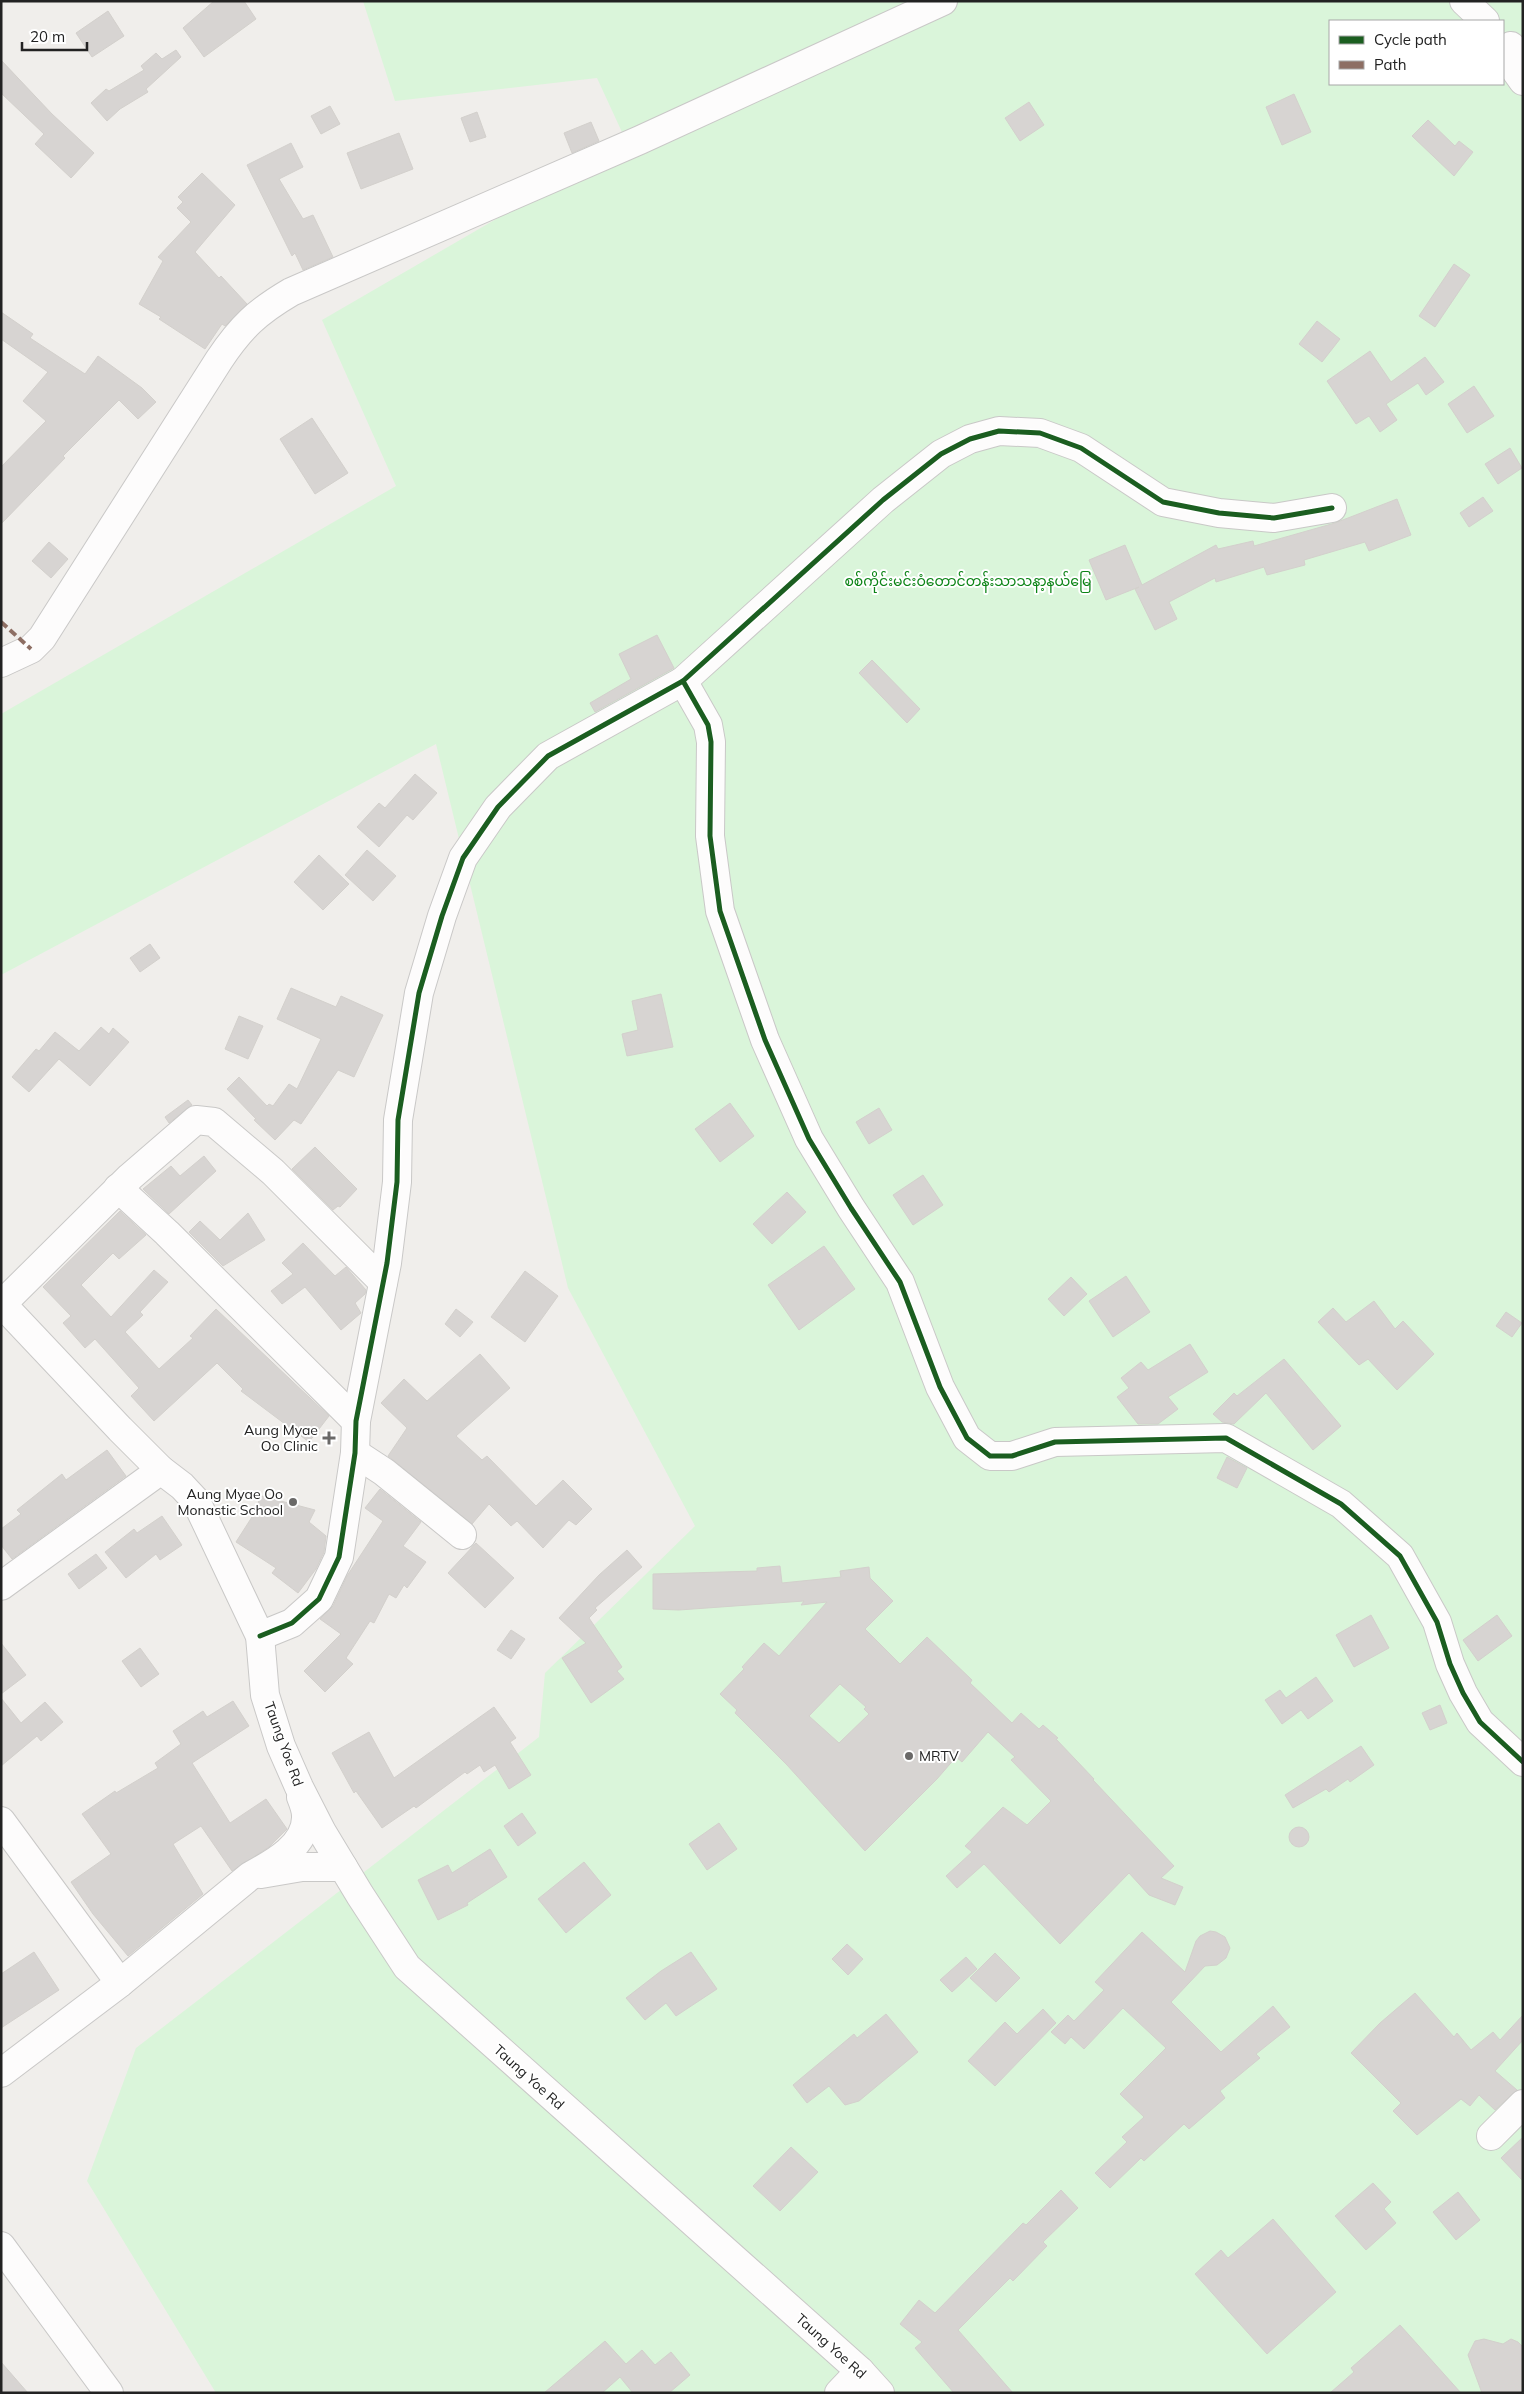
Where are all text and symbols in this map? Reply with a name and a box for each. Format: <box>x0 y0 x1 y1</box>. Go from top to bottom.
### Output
scale bar <box>22 20 88 52</box>
legend <box>1329 20 1504 85</box>
text: 20 m <box>30 27 65 46</box>
text: Cycle path <box>1374 30 1447 49</box>
text: Path <box>1374 55 1406 74</box>
park label: စစ်ကိုင်းမင်းဝံတောင်တန်းသာသနာ့နယ်မြေ <box>844 571 1092 593</box>
place label: Aung Myae Oo Clinic <box>244 1421 318 1455</box>
marker: Aung Myae Oo Clinic <box>322 1431 336 1445</box>
place label: Aung Myae Oo Monastic School <box>178 1485 283 1519</box>
marker: Aung Myae Oo Monastic School <box>287 1496 299 1508</box>
street label: Taung Yoe Rd <box>260 1699 308 1789</box>
place label: MRTV <box>919 1747 959 1765</box>
marker: MRTV <box>903 1750 915 1762</box>
street label: Taung Yoe Rd <box>490 2041 568 2113</box>
street label: Taung Yoe Rd <box>792 2310 870 2382</box>

